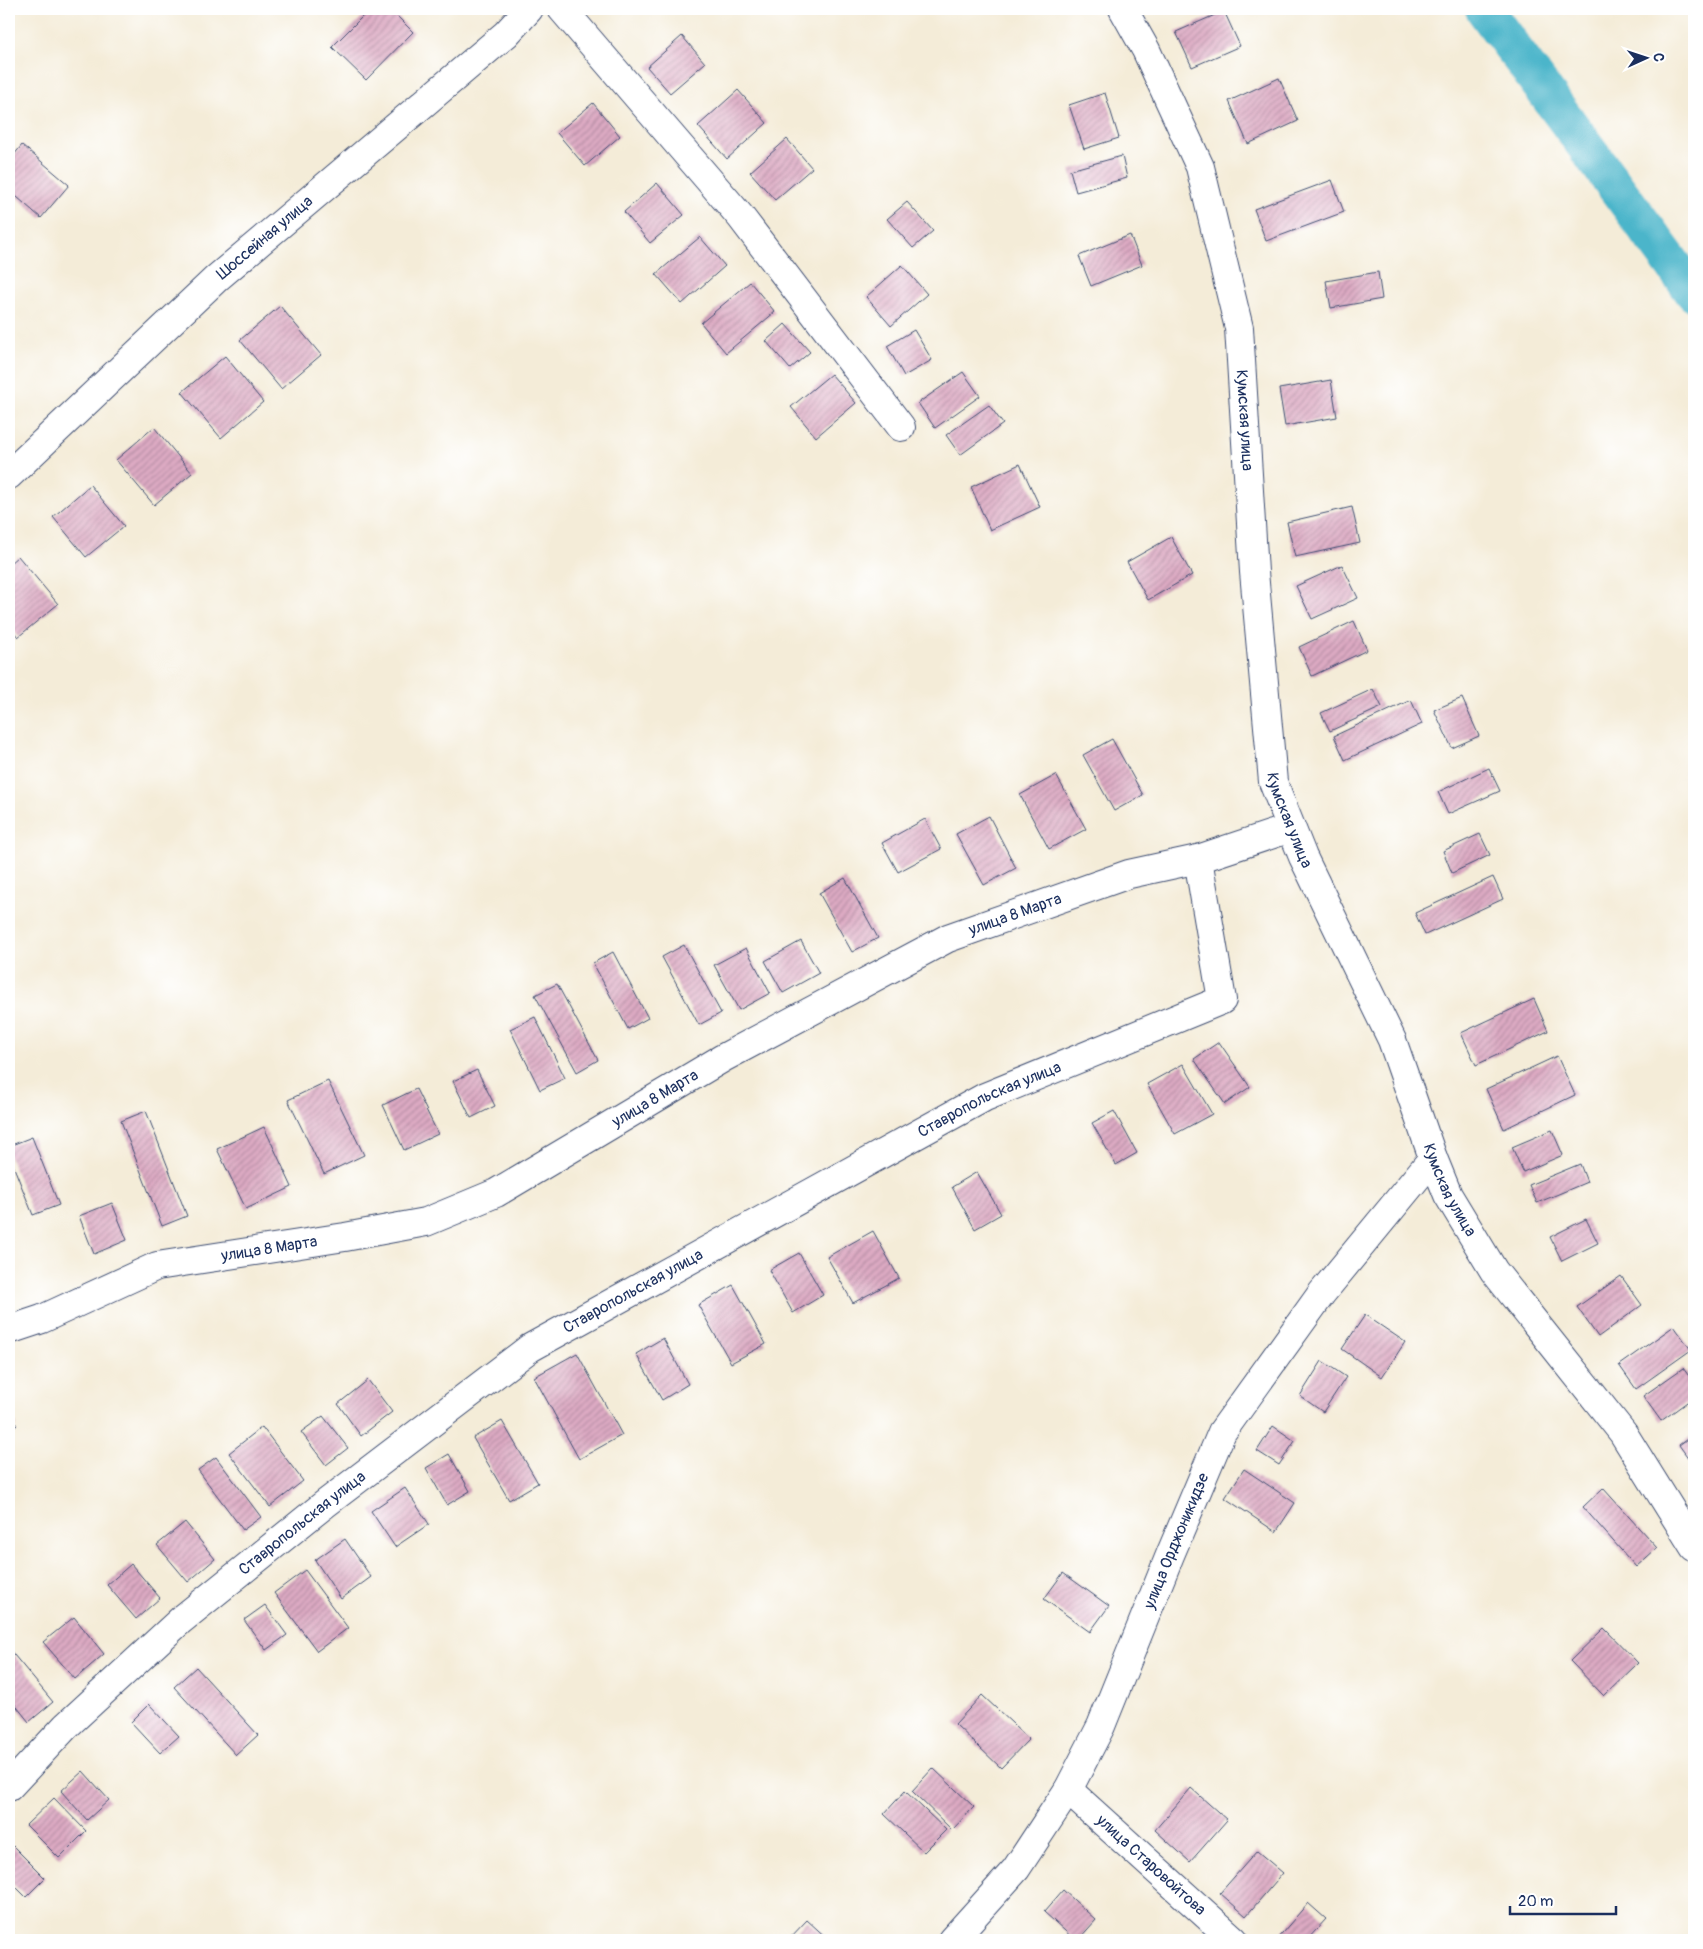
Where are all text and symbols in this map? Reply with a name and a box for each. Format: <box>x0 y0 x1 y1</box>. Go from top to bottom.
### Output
north arrow <box>1620 32 1670 82</box>
text: С <box>1650 53 1667 62</box>
street label: Шоссейная улица <box>213 191 317 284</box>
street label: Кумская улица <box>1232 369 1258 471</box>
street label: Кумская улица <box>1262 772 1317 871</box>
street label: улица 8 Марта <box>965 889 1064 940</box>
street label: Ставропольская улица <box>914 1057 1064 1142</box>
street label: улица 8 Марта <box>608 1065 702 1132</box>
street label: Кумская улица <box>1419 1141 1481 1240</box>
street label: улица 8 Марта <box>219 1231 319 1266</box>
street label: Ставропольская улица <box>560 1245 706 1338</box>
street label: Ставропольская улица <box>235 1467 370 1580</box>
street label: улица Орджоникидзе <box>1139 1470 1214 1613</box>
street label: улица Старовойтова <box>1091 1810 1210 1920</box>
scale bar <box>1510 1884 1617 1916</box>
text: 20 m <box>1518 1892 1553 1911</box>

